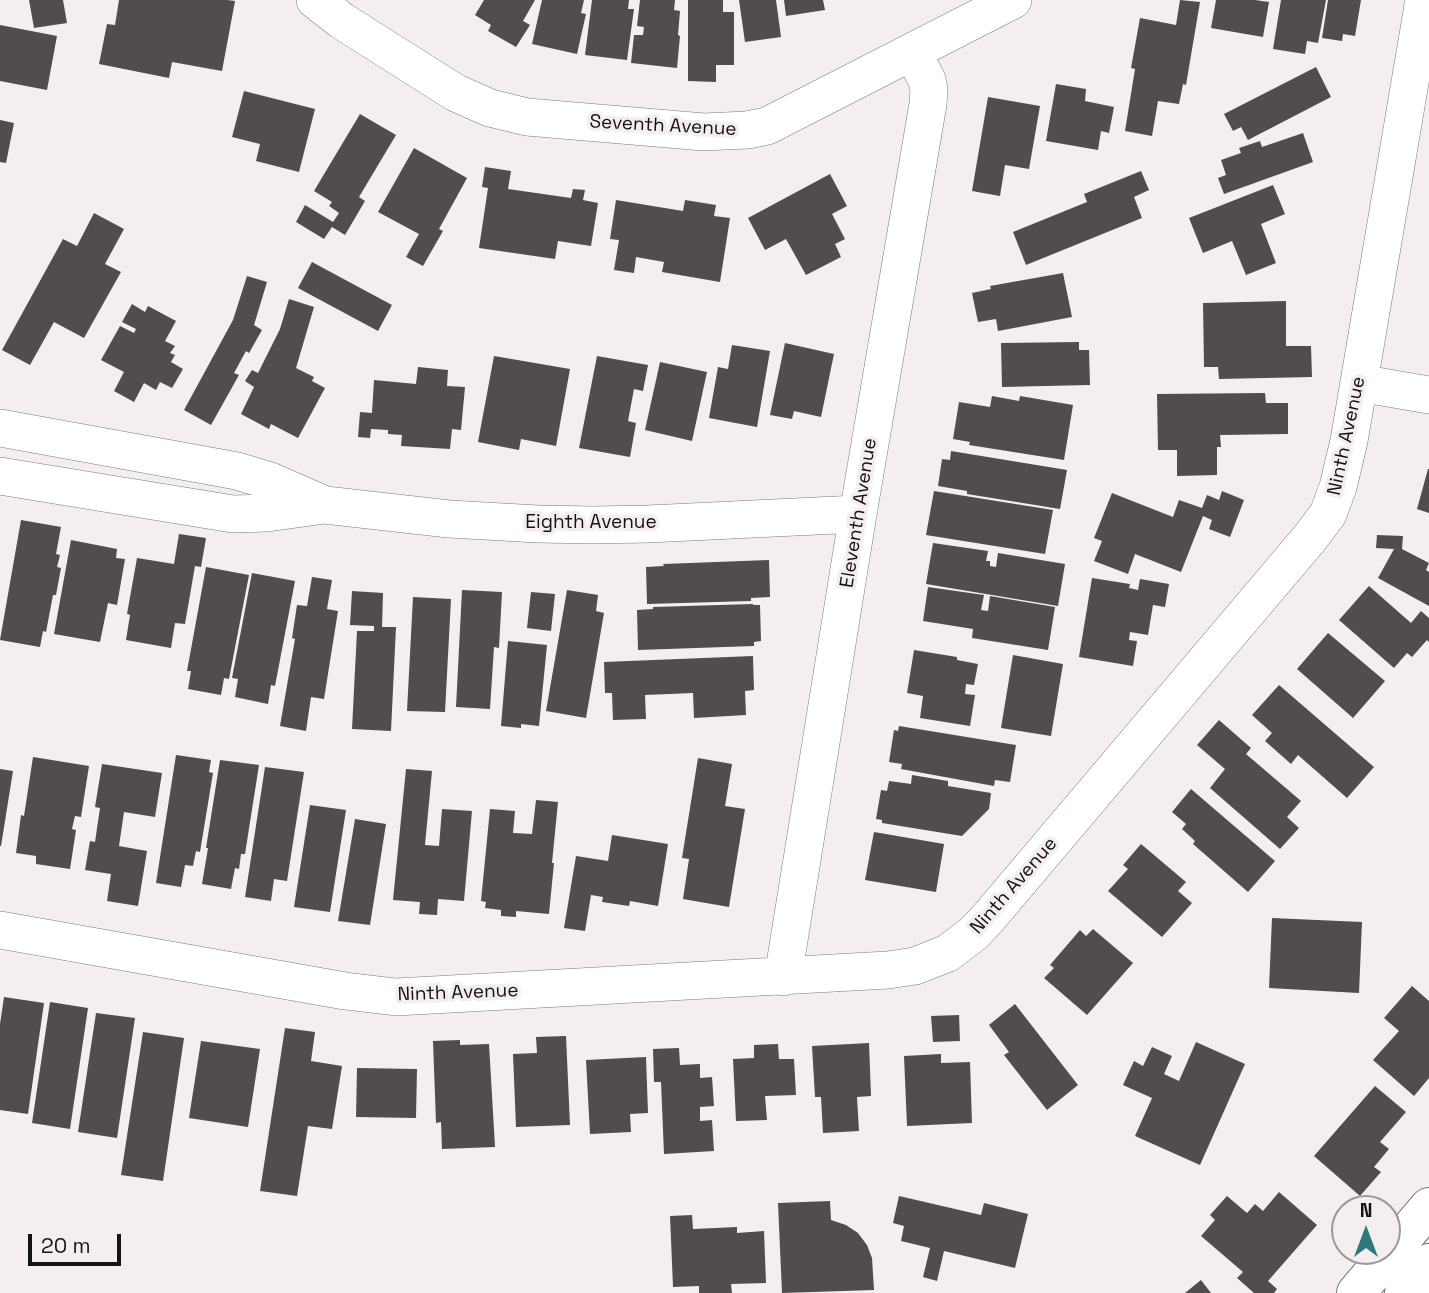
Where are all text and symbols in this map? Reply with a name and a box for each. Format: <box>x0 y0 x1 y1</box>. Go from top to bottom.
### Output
street label: Seventh Avenue <box>589 111 737 141</box>
street label: Ninth Avenue <box>1323 374 1371 498</box>
street label: Eleventh Avenue <box>836 437 882 589</box>
street label: Eighth Avenue <box>525 512 657 534</box>
street label: Ninth Avenue <box>966 833 1062 939</box>
street label: Ninth Avenue <box>397 979 519 1007</box>
north arrow <box>1331 1195 1401 1265</box>
text: N <box>1360 1198 1372 1223</box>
scale bar <box>32 1220 124 1264</box>
text: 20 m <box>41 1232 91 1259</box>

